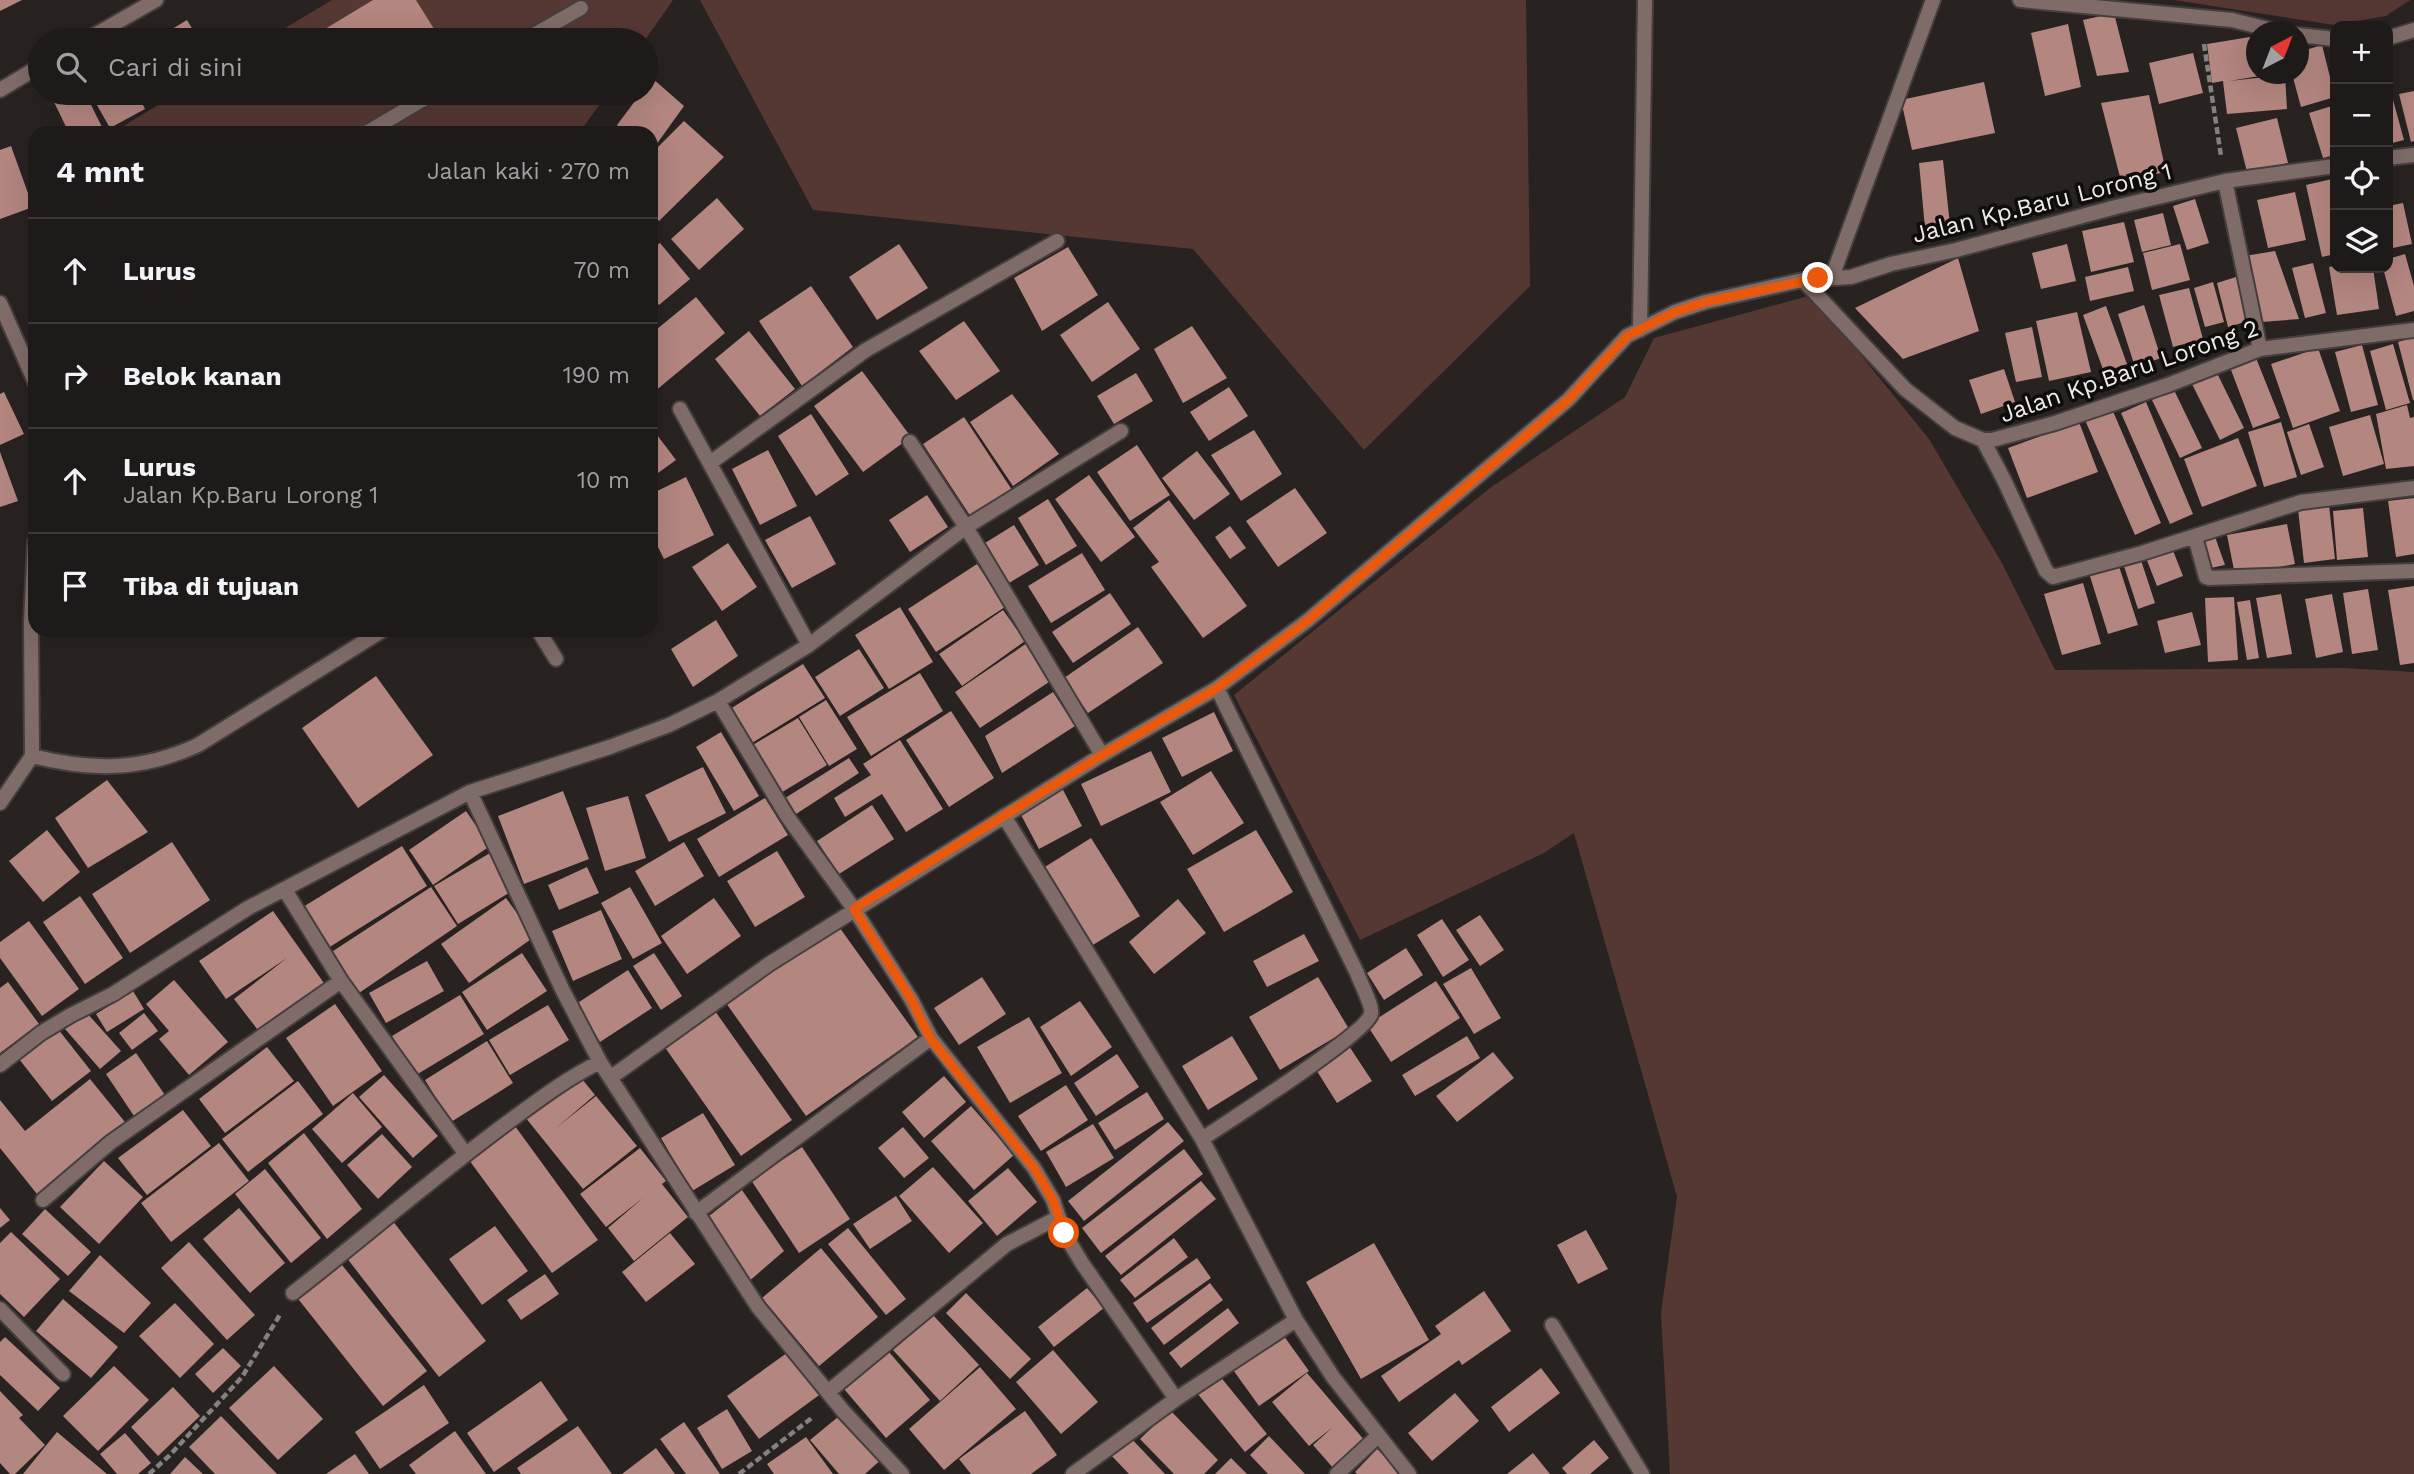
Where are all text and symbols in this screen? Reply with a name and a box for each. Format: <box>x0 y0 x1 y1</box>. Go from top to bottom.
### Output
north arrow <box>2246 21 2309 84</box>
map controls <box>2330 21 2393 273</box>
button: + <box>2330 21 2393 84</box>
search box <box>28 28 658 105</box>
icon: search <box>52 48 90 86</box>
text: Cari di sini <box>108 52 243 82</box>
button: − <box>2330 84 2393 147</box>
button: locate <box>2330 147 2393 210</box>
text: 4 mnt <box>56 154 144 189</box>
street label: Jalan Kp.Baru Lorong 1 <box>1909 157 2175 249</box>
text: Jalan kaki · 270 m <box>427 158 630 185</box>
button: layers <box>2330 210 2393 273</box>
icon: ahead <box>56 252 94 290</box>
text: Lurus <box>123 256 196 286</box>
text: 70 m <box>573 257 630 284</box>
route end <box>1802 262 1833 293</box>
street label: Jalan Kp.Baru Lorong 2 <box>1996 314 2262 428</box>
icon: right <box>56 357 94 395</box>
text: Belok kanan <box>123 361 282 391</box>
text: 190 m <box>563 362 630 389</box>
text: Lurus <box>123 452 196 482</box>
icon: ahead <box>56 462 94 500</box>
text: 10 m <box>577 467 630 494</box>
text: Jalan Kp.Baru Lorong 1 <box>123 482 378 509</box>
icon: arrive <box>56 567 94 605</box>
text: Tiba di tujuan <box>123 571 299 601</box>
route start <box>1048 1217 1079 1248</box>

